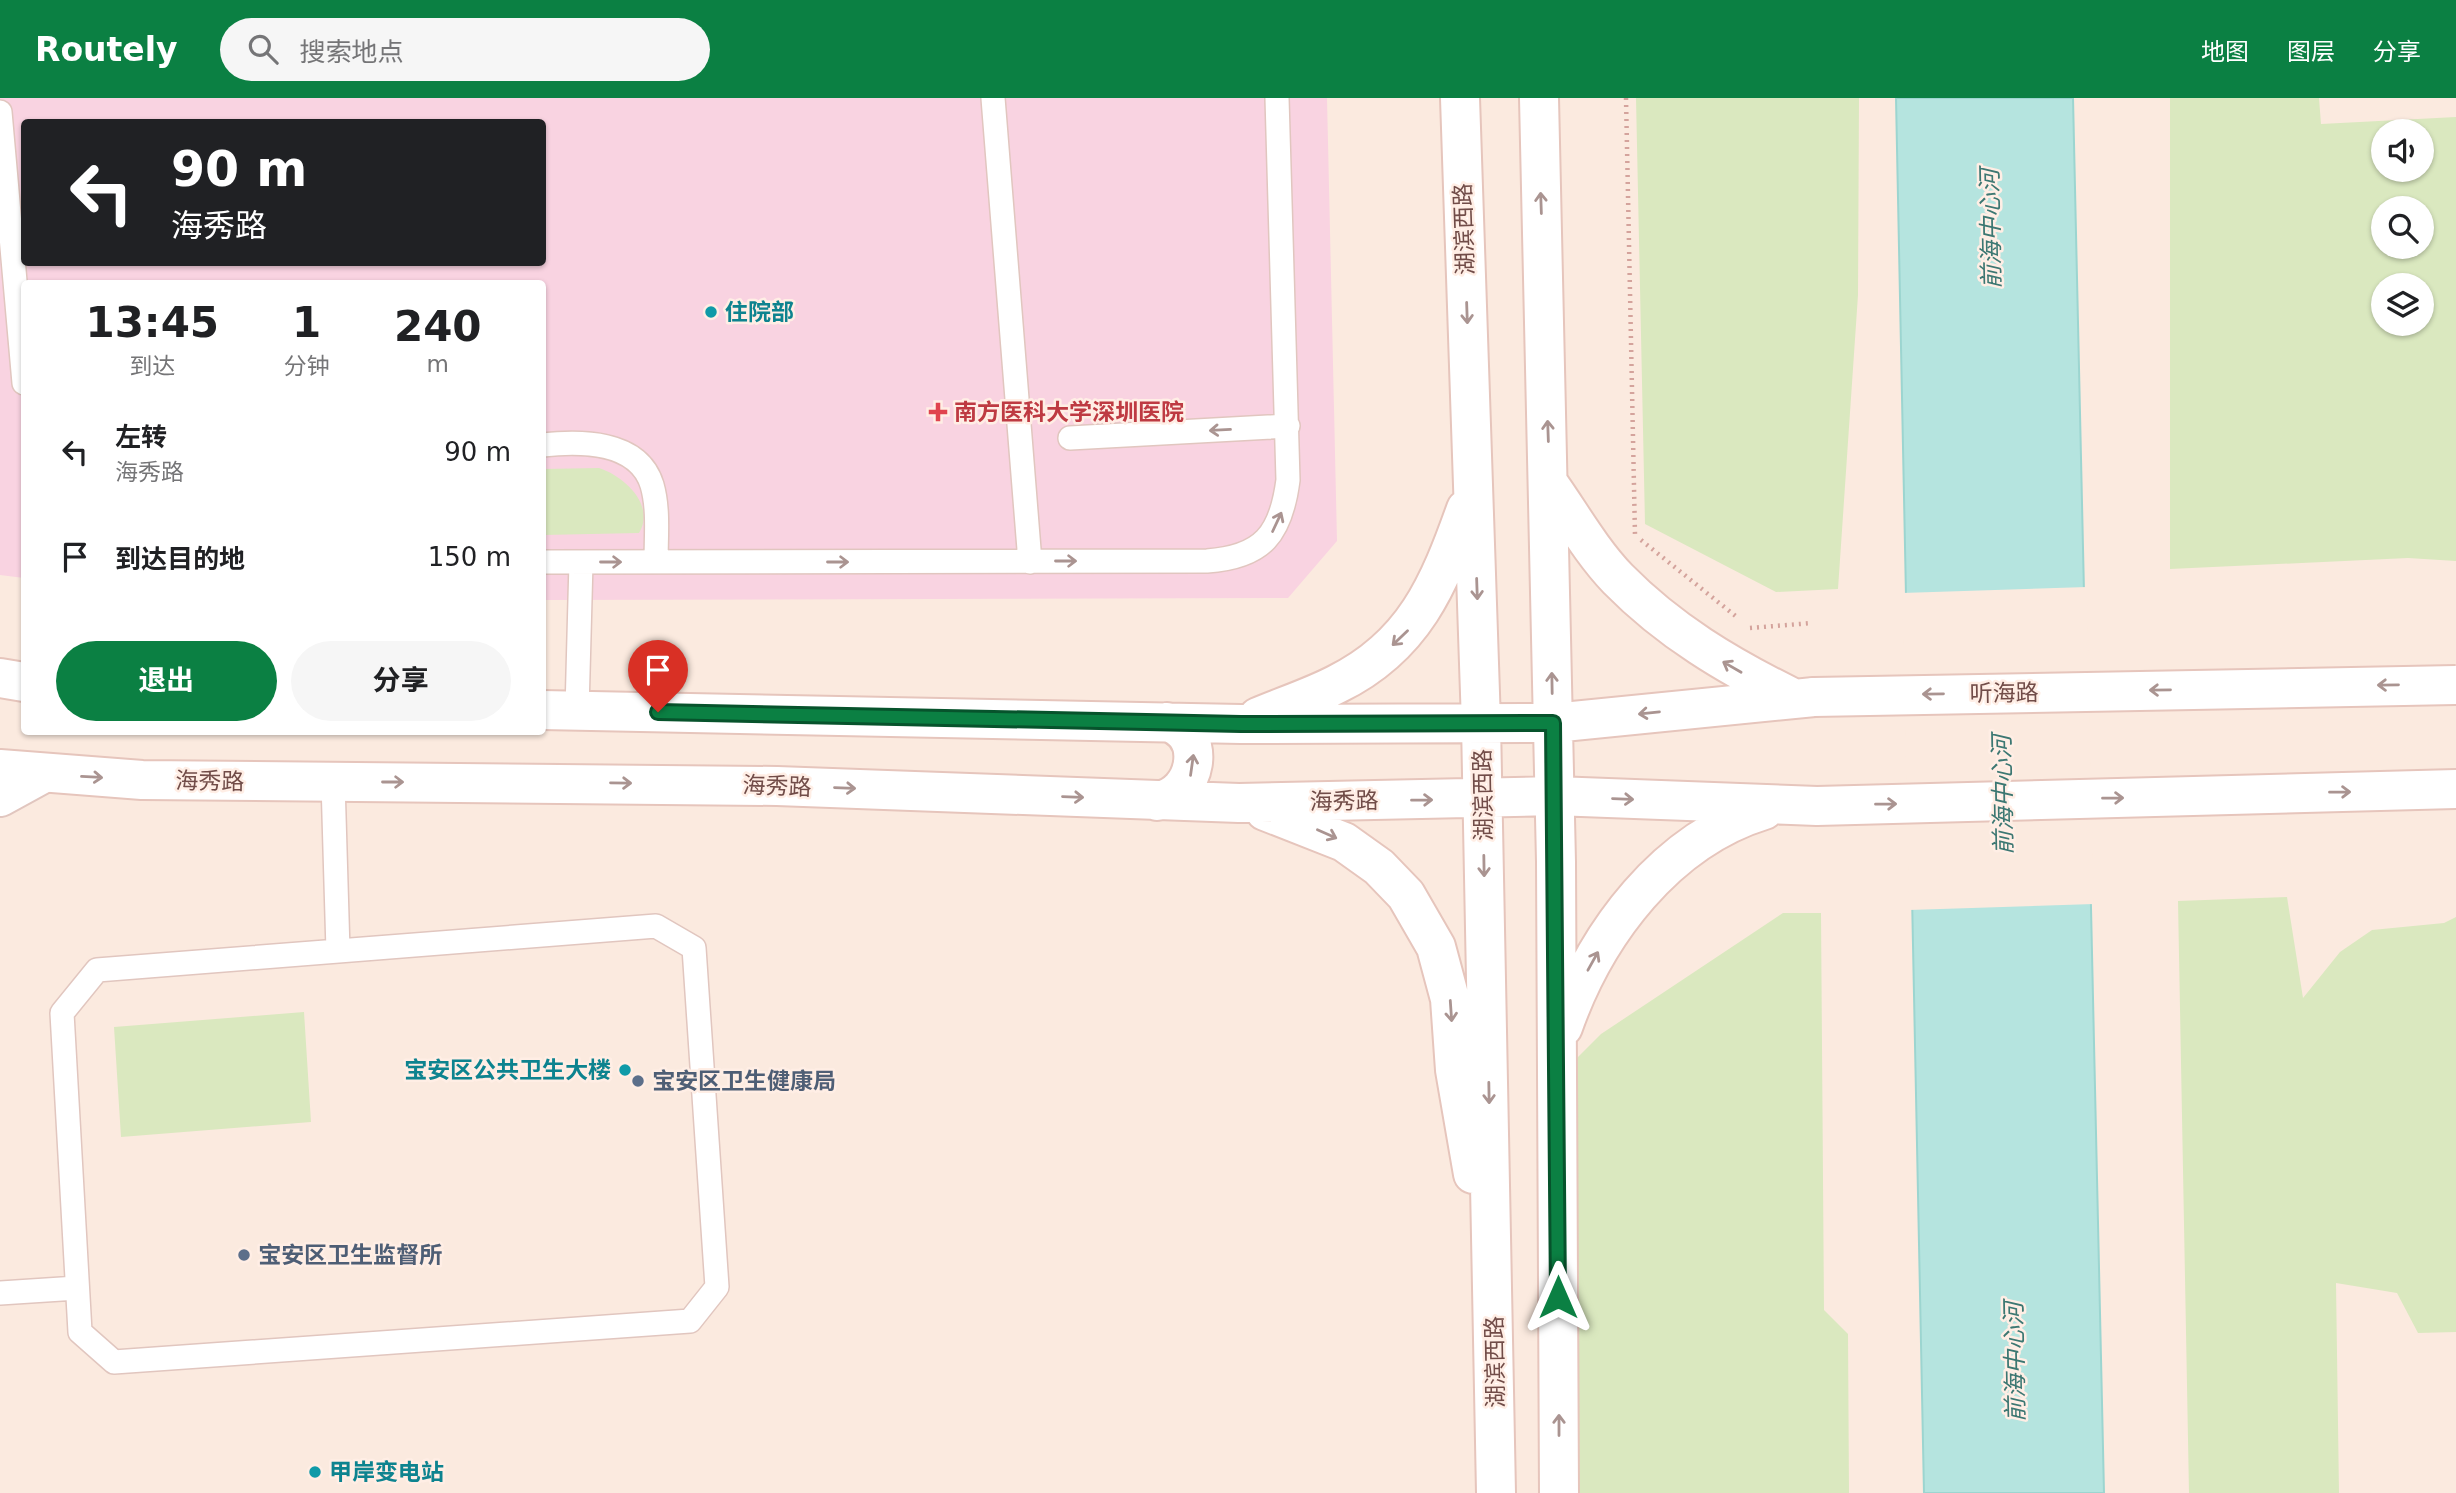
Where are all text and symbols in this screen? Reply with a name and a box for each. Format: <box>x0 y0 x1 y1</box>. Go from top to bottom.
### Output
search box <box>220 18 710 81</box>
text: Routely <box>35 30 178 69</box>
icon: search <box>244 30 282 68</box>
text: 搜索地点 <box>300 37 404 67</box>
text: 地图 <box>2201 38 2249 66</box>
text: 图层 <box>2287 38 2335 66</box>
text: 分享 <box>2373 38 2421 66</box>
map controls <box>2371 119 2434 336</box>
button: sound <box>2371 119 2434 182</box>
text: 90 m <box>171 141 307 198</box>
icon: left <box>56 147 147 238</box>
water label: 前海中心河 <box>1976 165 2006 289</box>
street label: 湖滨西路 <box>1449 183 1479 275</box>
one-way arrow <box>1535 192 1548 215</box>
button: search <box>2371 196 2434 259</box>
text: 海秀路 <box>171 207 267 245</box>
button: layers <box>2371 273 2434 336</box>
text: 13:45 <box>85 298 219 347</box>
text: 1 <box>292 298 321 347</box>
place label: 住院部 <box>725 299 794 325</box>
one-way arrow <box>1460 301 1474 324</box>
text: 240 <box>394 302 482 351</box>
marker: 住院部 <box>703 304 719 320</box>
text: m <box>427 351 449 377</box>
text: 到达 <box>129 353 175 379</box>
text: 分钟 <box>284 353 330 379</box>
place label: 南方医科大学深圳医院 <box>954 399 1184 425</box>
marker: 南方医科大学深圳医院 <box>928 402 948 422</box>
one-way arrow <box>1541 420 1554 443</box>
text: 左转 <box>115 422 167 452</box>
one-way arrow <box>1209 423 1232 436</box>
icon: left <box>56 433 94 471</box>
text: 90 m <box>444 437 511 467</box>
text: 海秀路 <box>115 459 184 485</box>
one-way arrow <box>1271 512 1284 533</box>
icon: arrive <box>56 538 94 576</box>
text: 150 m <box>428 542 511 572</box>
text: 到达目的地 <box>115 544 245 574</box>
one-way arrow <box>1054 554 1077 568</box>
one-way arrow <box>599 555 622 569</box>
one-way arrow <box>826 555 849 569</box>
one-way arrow <box>1470 578 1483 601</box>
one-way arrow <box>1392 629 1409 646</box>
pin <box>628 640 688 712</box>
button: 退出 <box>56 641 277 721</box>
button: 分享 <box>291 641 511 721</box>
icon: arrive <box>639 651 677 689</box>
one-way arrow <box>1723 660 1743 674</box>
one-way arrow <box>1545 672 1559 695</box>
street label: 听海路 <box>1969 679 2039 707</box>
one-way arrow <box>2377 679 2400 692</box>
one-way arrow <box>2149 683 2172 697</box>
one-way arrow <box>1922 687 1945 701</box>
one-way arrow <box>1638 707 1660 720</box>
water label: 前海中心河 <box>1988 731 2018 855</box>
street label: 湖滨西路 <box>1469 749 1497 841</box>
one-way arrow <box>1185 754 1198 777</box>
street label: 海秀路 <box>175 767 245 795</box>
one-way arrow <box>81 771 103 784</box>
street label: 海秀路 <box>742 772 812 800</box>
one-way arrow <box>382 775 405 789</box>
one-way arrow <box>609 776 632 790</box>
one-way arrow <box>833 782 856 795</box>
one-way arrow <box>2329 786 2352 799</box>
street label: 海秀路 <box>1309 787 1379 815</box>
one-way arrow <box>1061 791 1084 804</box>
one-way arrow <box>2101 791 2124 805</box>
one-way arrow <box>1611 792 1634 805</box>
one-way arrow <box>1411 793 1434 806</box>
one-way arrow <box>1874 797 1897 811</box>
one-way arrow <box>1316 828 1337 841</box>
one-way arrow <box>1478 854 1491 877</box>
one-way arrow <box>1586 951 1600 971</box>
one-way arrow <box>1445 1000 1458 1022</box>
place label: 宝安区公共卫生大楼 <box>404 1057 611 1083</box>
marker: 宝安区公共卫生大楼 <box>617 1062 633 1078</box>
place label: 宝安区卫生健康局 <box>652 1068 836 1094</box>
marker: 宝安区卫生健康局 <box>630 1073 646 1089</box>
one-way arrow <box>1483 1082 1496 1105</box>
place label: 宝安区卫生监督所 <box>258 1242 442 1268</box>
marker: 宝安区卫生监督所 <box>236 1247 252 1263</box>
position arrow <box>1521 1260 1595 1334</box>
water label: 前海中心河 <box>2000 1298 2030 1422</box>
street label: 湖滨西路 <box>1481 1316 1509 1408</box>
one-way arrow <box>1552 1414 1566 1437</box>
place label: 甲岸变电站 <box>329 1459 444 1485</box>
marker: 甲岸变电站 <box>307 1464 323 1480</box>

